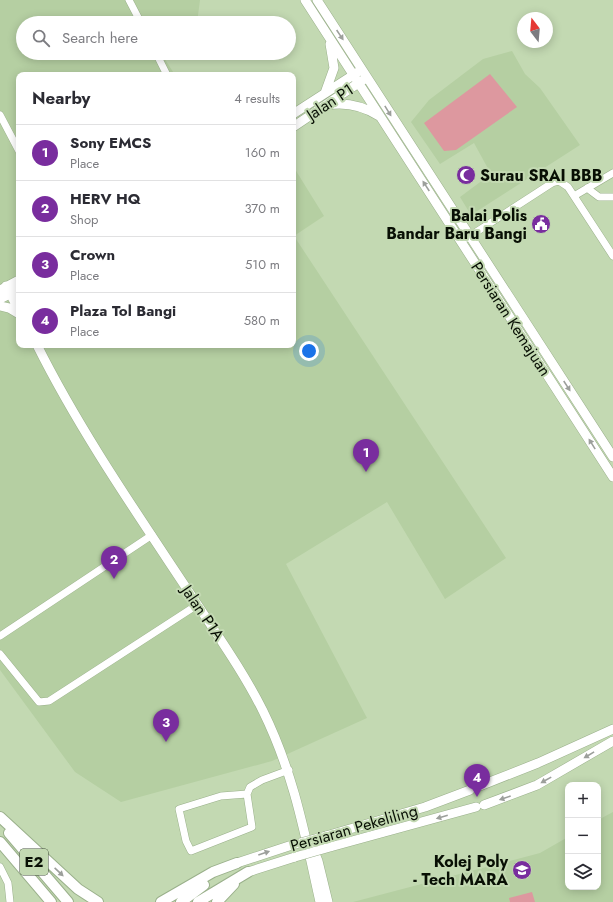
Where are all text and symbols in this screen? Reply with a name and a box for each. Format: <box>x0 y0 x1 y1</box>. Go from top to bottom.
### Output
north arrow <box>517 12 553 48</box>
search box <box>16 16 296 60</box>
icon: search <box>30 27 52 49</box>
text: Search here <box>62 27 138 49</box>
one-way arrow <box>336 29 343 40</box>
street label: Jalan P1 <box>300 78 358 127</box>
text: Nearby <box>32 86 90 110</box>
text: 4 results <box>234 89 280 108</box>
one-way arrow <box>384 106 392 116</box>
text: Sony EMCS <box>70 132 151 154</box>
text: 1 <box>42 143 48 162</box>
text: 160 m <box>245 143 280 162</box>
text: Place <box>70 154 99 173</box>
mosque icon: Surau SRAI BBB <box>455 164 477 186</box>
place label: Surau SRAI BBB <box>480 164 602 187</box>
one-way arrow <box>422 180 429 192</box>
text: HERV HQ <box>70 188 141 210</box>
text: 2 <box>41 199 49 218</box>
text: 370 m <box>244 199 280 218</box>
place label: Balai Polis Bandar Baru Bangi <box>386 204 527 245</box>
text: Shop <box>70 210 98 229</box>
public building icon: Balai Polis Bandar Baru Bangi <box>530 213 552 235</box>
text: Crown <box>70 244 115 266</box>
text: 3 <box>41 255 49 274</box>
text: 510 m <box>245 255 280 274</box>
street label: Persiaran Kemajuan <box>465 257 557 381</box>
text: Place <box>70 266 99 285</box>
text: Plaza Tol Bangi <box>70 300 176 322</box>
text: 4 <box>40 311 50 330</box>
text: 580 m <box>244 311 280 330</box>
text: Place <box>70 322 99 341</box>
your location <box>299 341 319 361</box>
one-way arrow <box>564 380 571 392</box>
pin: 1 <box>353 439 379 472</box>
one-way arrow <box>588 439 596 449</box>
pin: 2 <box>101 546 127 579</box>
street label: Jalan P1A <box>175 579 230 646</box>
pin: 3 <box>153 709 179 742</box>
one-way arrow <box>583 752 595 759</box>
pin: 4 <box>464 764 490 797</box>
one-way arrow <box>540 776 552 783</box>
map controls <box>565 782 601 890</box>
button: + <box>565 782 601 818</box>
one-way arrow <box>499 795 511 801</box>
street label: Persiaran Pekeliling <box>288 799 420 857</box>
one-way arrow <box>436 814 448 820</box>
button: − <box>565 818 601 854</box>
road number: E2 <box>20 849 48 875</box>
one-way arrow <box>259 850 271 856</box>
place label: Kolej Poly - Tech MARA <box>413 850 509 891</box>
button: layers <box>565 854 601 890</box>
school or university icon: Kolej Poly - Tech MARA <box>511 859 533 881</box>
one-way arrow <box>55 867 64 876</box>

